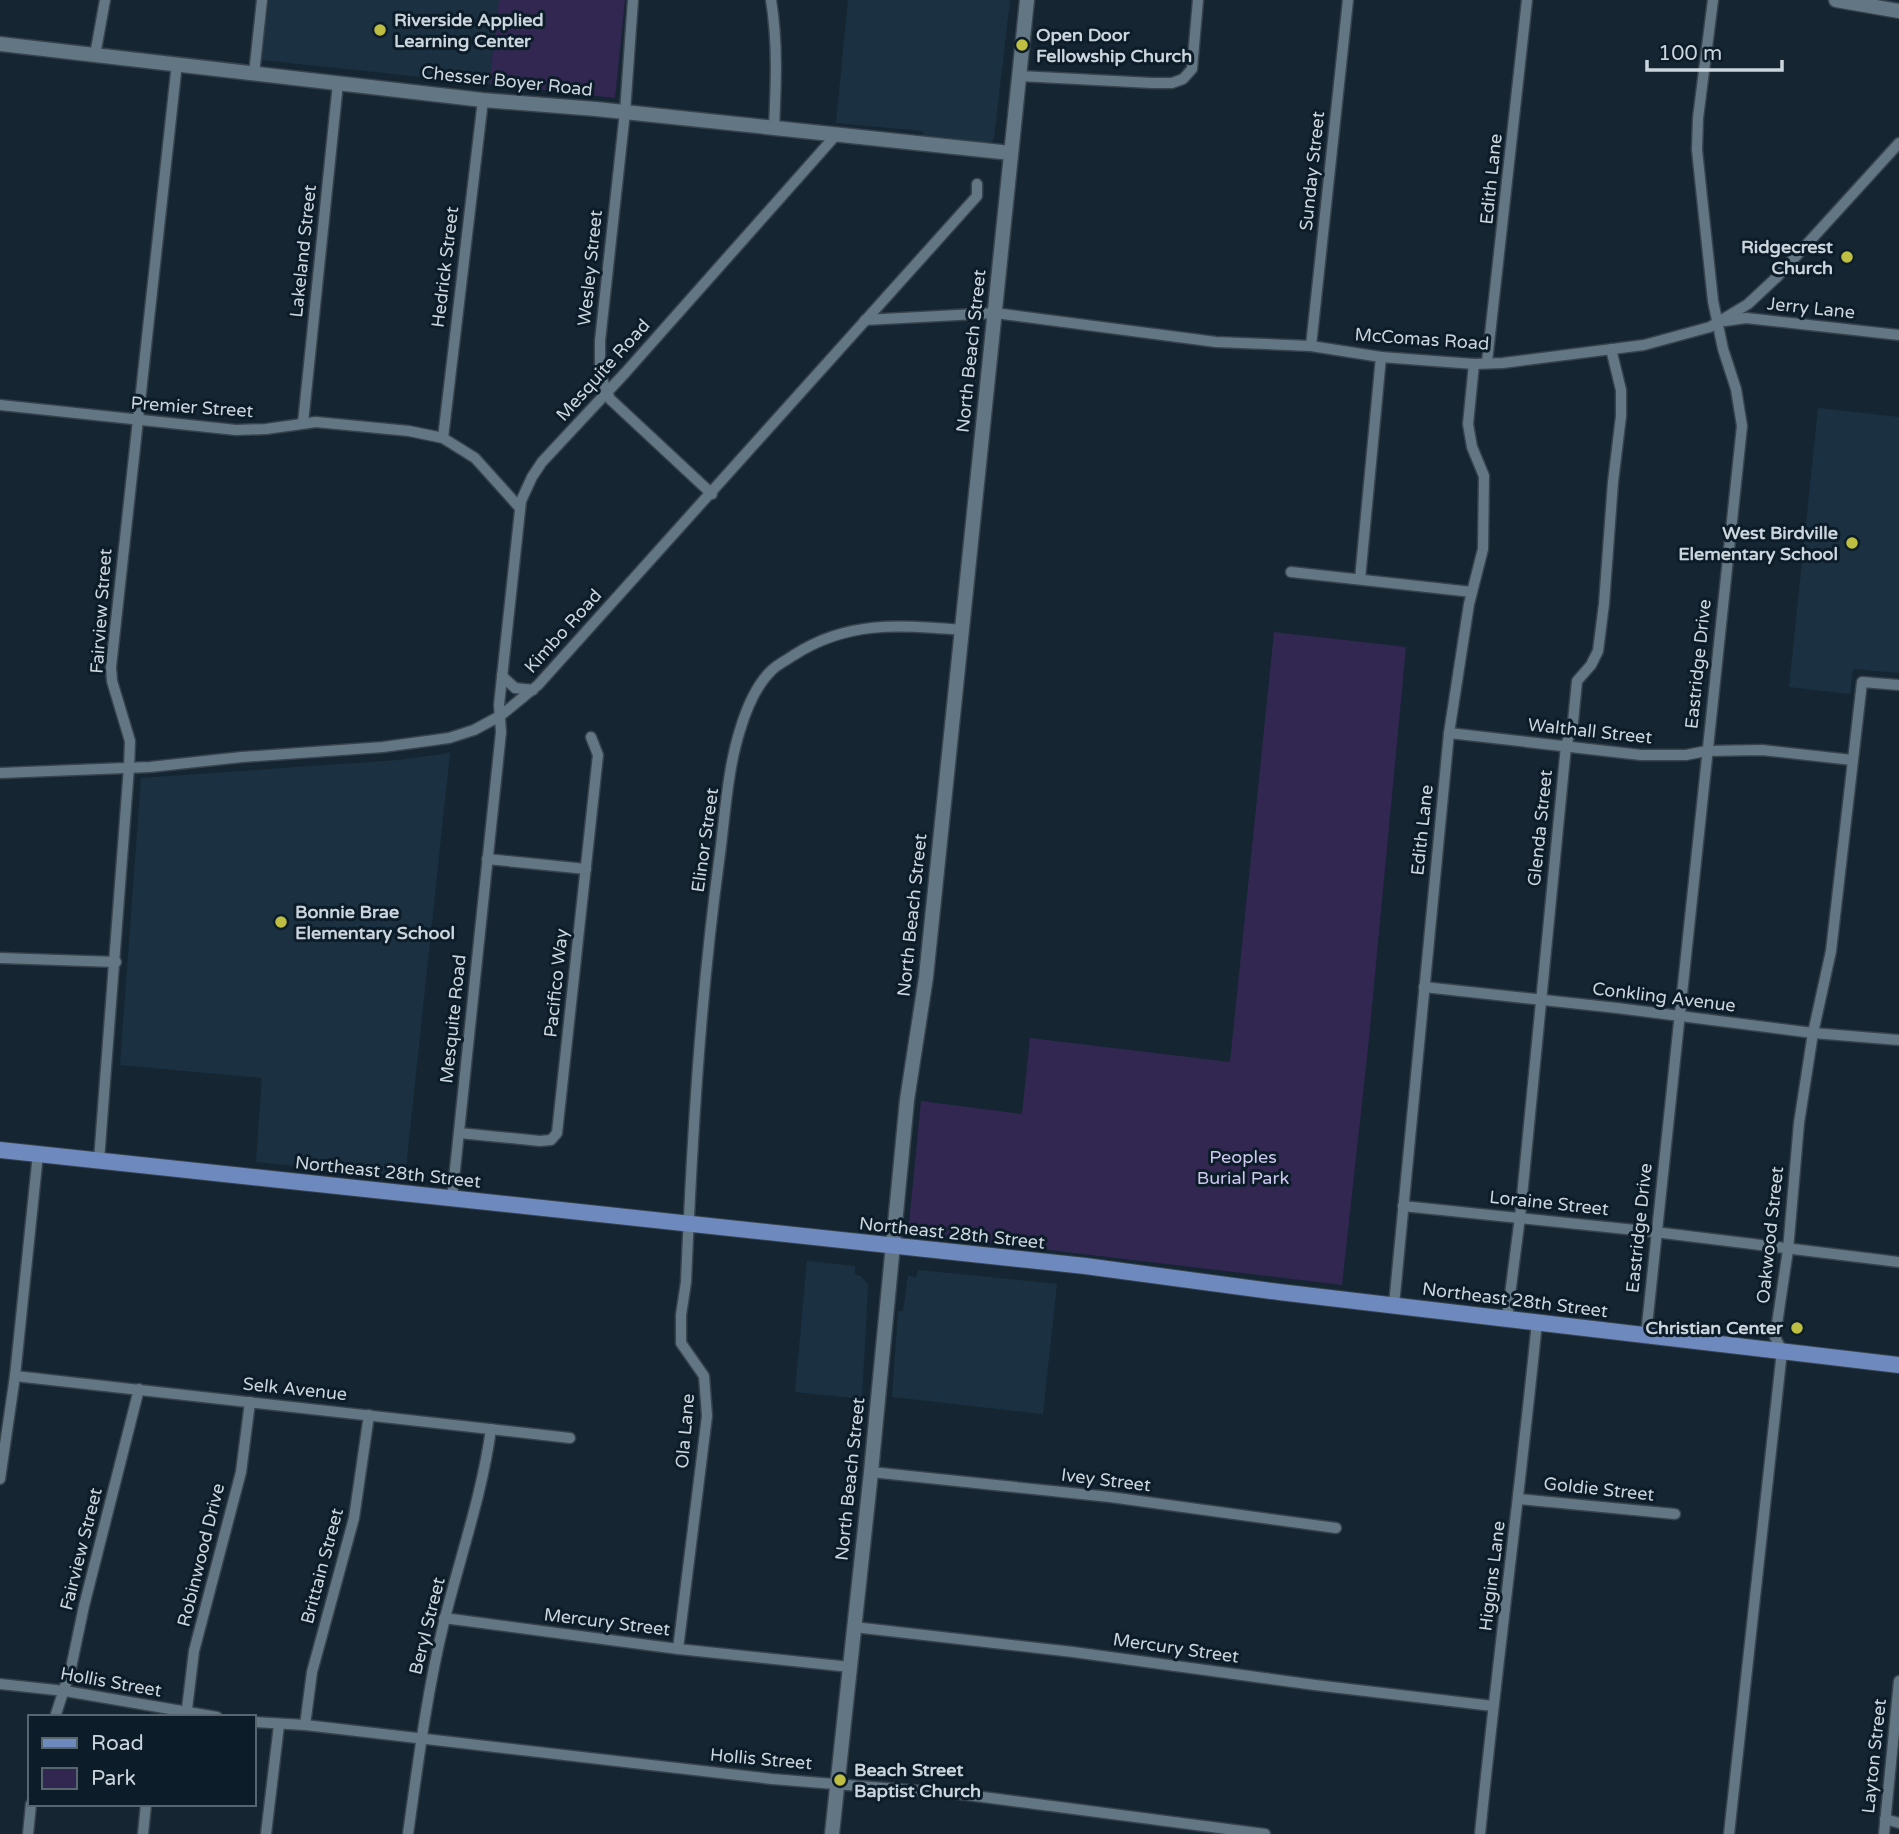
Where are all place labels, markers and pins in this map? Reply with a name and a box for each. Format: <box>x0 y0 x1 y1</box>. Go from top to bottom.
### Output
place label: Riverside Applied Learning Center <box>394 9 544 52</box>
marker: Riverside Applied Learning Center <box>372 22 388 38</box>
place label: Open Door Fellowship Church <box>1036 24 1192 67</box>
marker: Open Door Fellowship Church <box>1014 37 1030 53</box>
place label: Ridgecrest Church <box>1741 236 1833 279</box>
marker: Ridgecrest Church <box>1839 249 1855 265</box>
place label: West Birdville Elementary School <box>1678 522 1838 565</box>
marker: West Birdville Elementary School <box>1844 535 1860 551</box>
place label: Bonnie Brae Elementary School <box>295 901 455 944</box>
marker: Bonnie Brae Elementary School <box>273 914 289 930</box>
place label: Christian Center <box>1645 1317 1784 1339</box>
marker: Christian Center <box>1789 1320 1805 1336</box>
place label: Beach Street Baptist Church <box>854 1759 981 1802</box>
marker: Beach Street Baptist Church <box>832 1772 848 1788</box>

